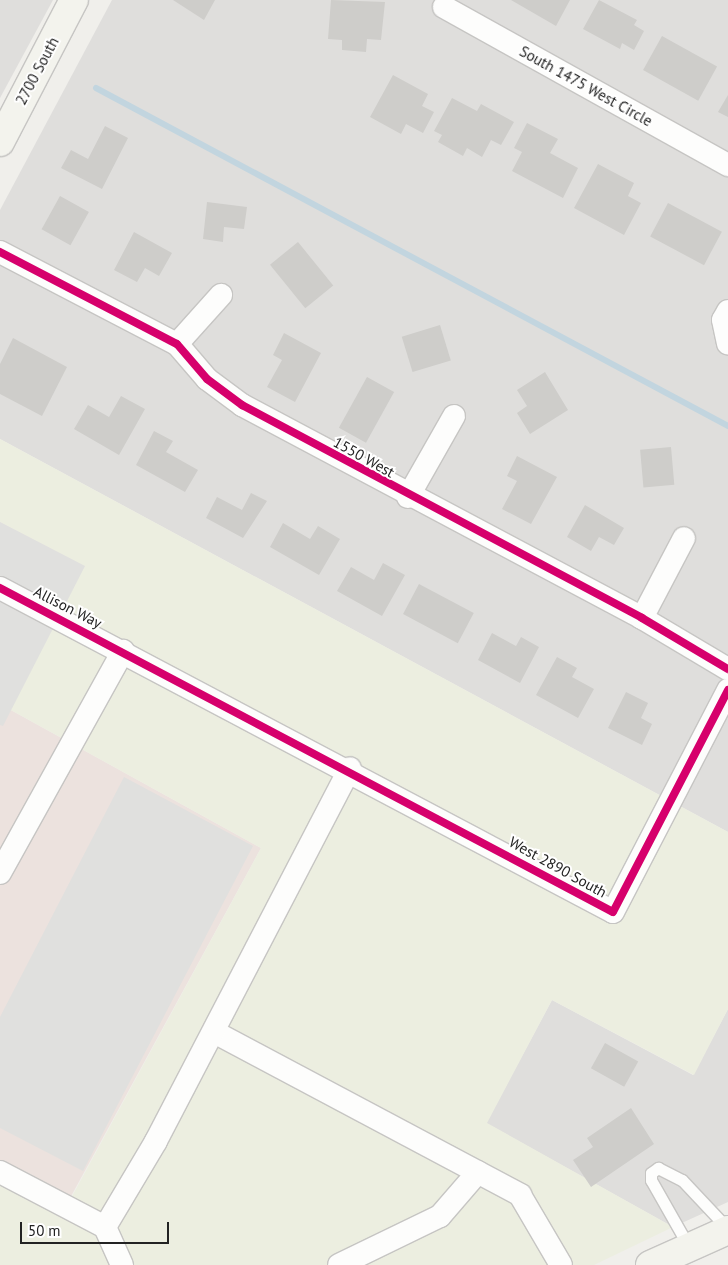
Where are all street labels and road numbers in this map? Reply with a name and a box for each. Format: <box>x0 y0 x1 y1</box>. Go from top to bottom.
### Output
street label: 2700 South <box>12 34 62 108</box>
street label: South 1475 West Circle <box>516 42 656 130</box>
street label: 1550 West <box>330 433 398 481</box>
street label: Allison Way <box>31 582 105 632</box>
street label: West 2890 South <box>506 833 610 901</box>

